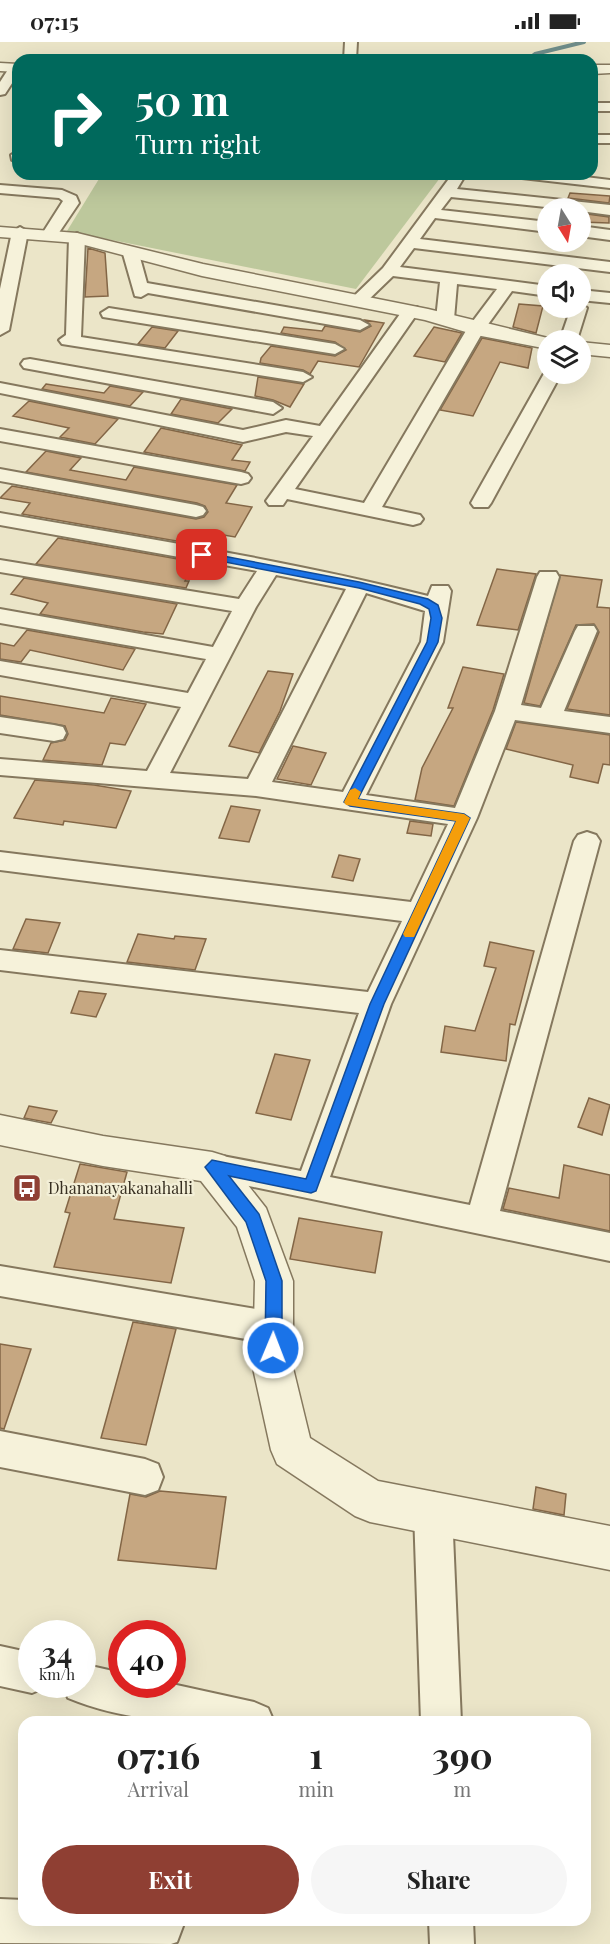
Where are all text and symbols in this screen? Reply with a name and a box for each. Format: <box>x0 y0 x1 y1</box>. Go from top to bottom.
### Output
text: 07:15 <box>30 6 79 36</box>
text: 50 m <box>135 71 229 127</box>
icon: right <box>36 78 114 156</box>
text: Turn right <box>135 125 260 161</box>
north arrow <box>537 198 591 252</box>
map controls <box>537 198 591 384</box>
button: sound <box>537 264 591 318</box>
button: layers <box>537 330 591 384</box>
pin <box>176 529 227 580</box>
icon: arrive <box>185 538 218 571</box>
bus stop icon: Dhananayakanahalli <box>11 1172 43 1204</box>
place label: Dhananayakanahalli <box>48 1177 193 1198</box>
position arrow <box>241 1316 305 1380</box>
speed limit sign: 40 <box>108 1620 186 1698</box>
text: 34 <box>42 1632 72 1672</box>
text: km/h <box>39 1664 75 1684</box>
text: 07:16 <box>116 1730 200 1778</box>
text: 1 <box>309 1730 323 1778</box>
text: 390 <box>432 1730 493 1778</box>
text: Arrival <box>127 1775 189 1802</box>
text: min <box>298 1775 334 1802</box>
text: m <box>454 1775 471 1802</box>
button: Exit <box>42 1845 299 1914</box>
button: Share <box>311 1845 567 1914</box>

